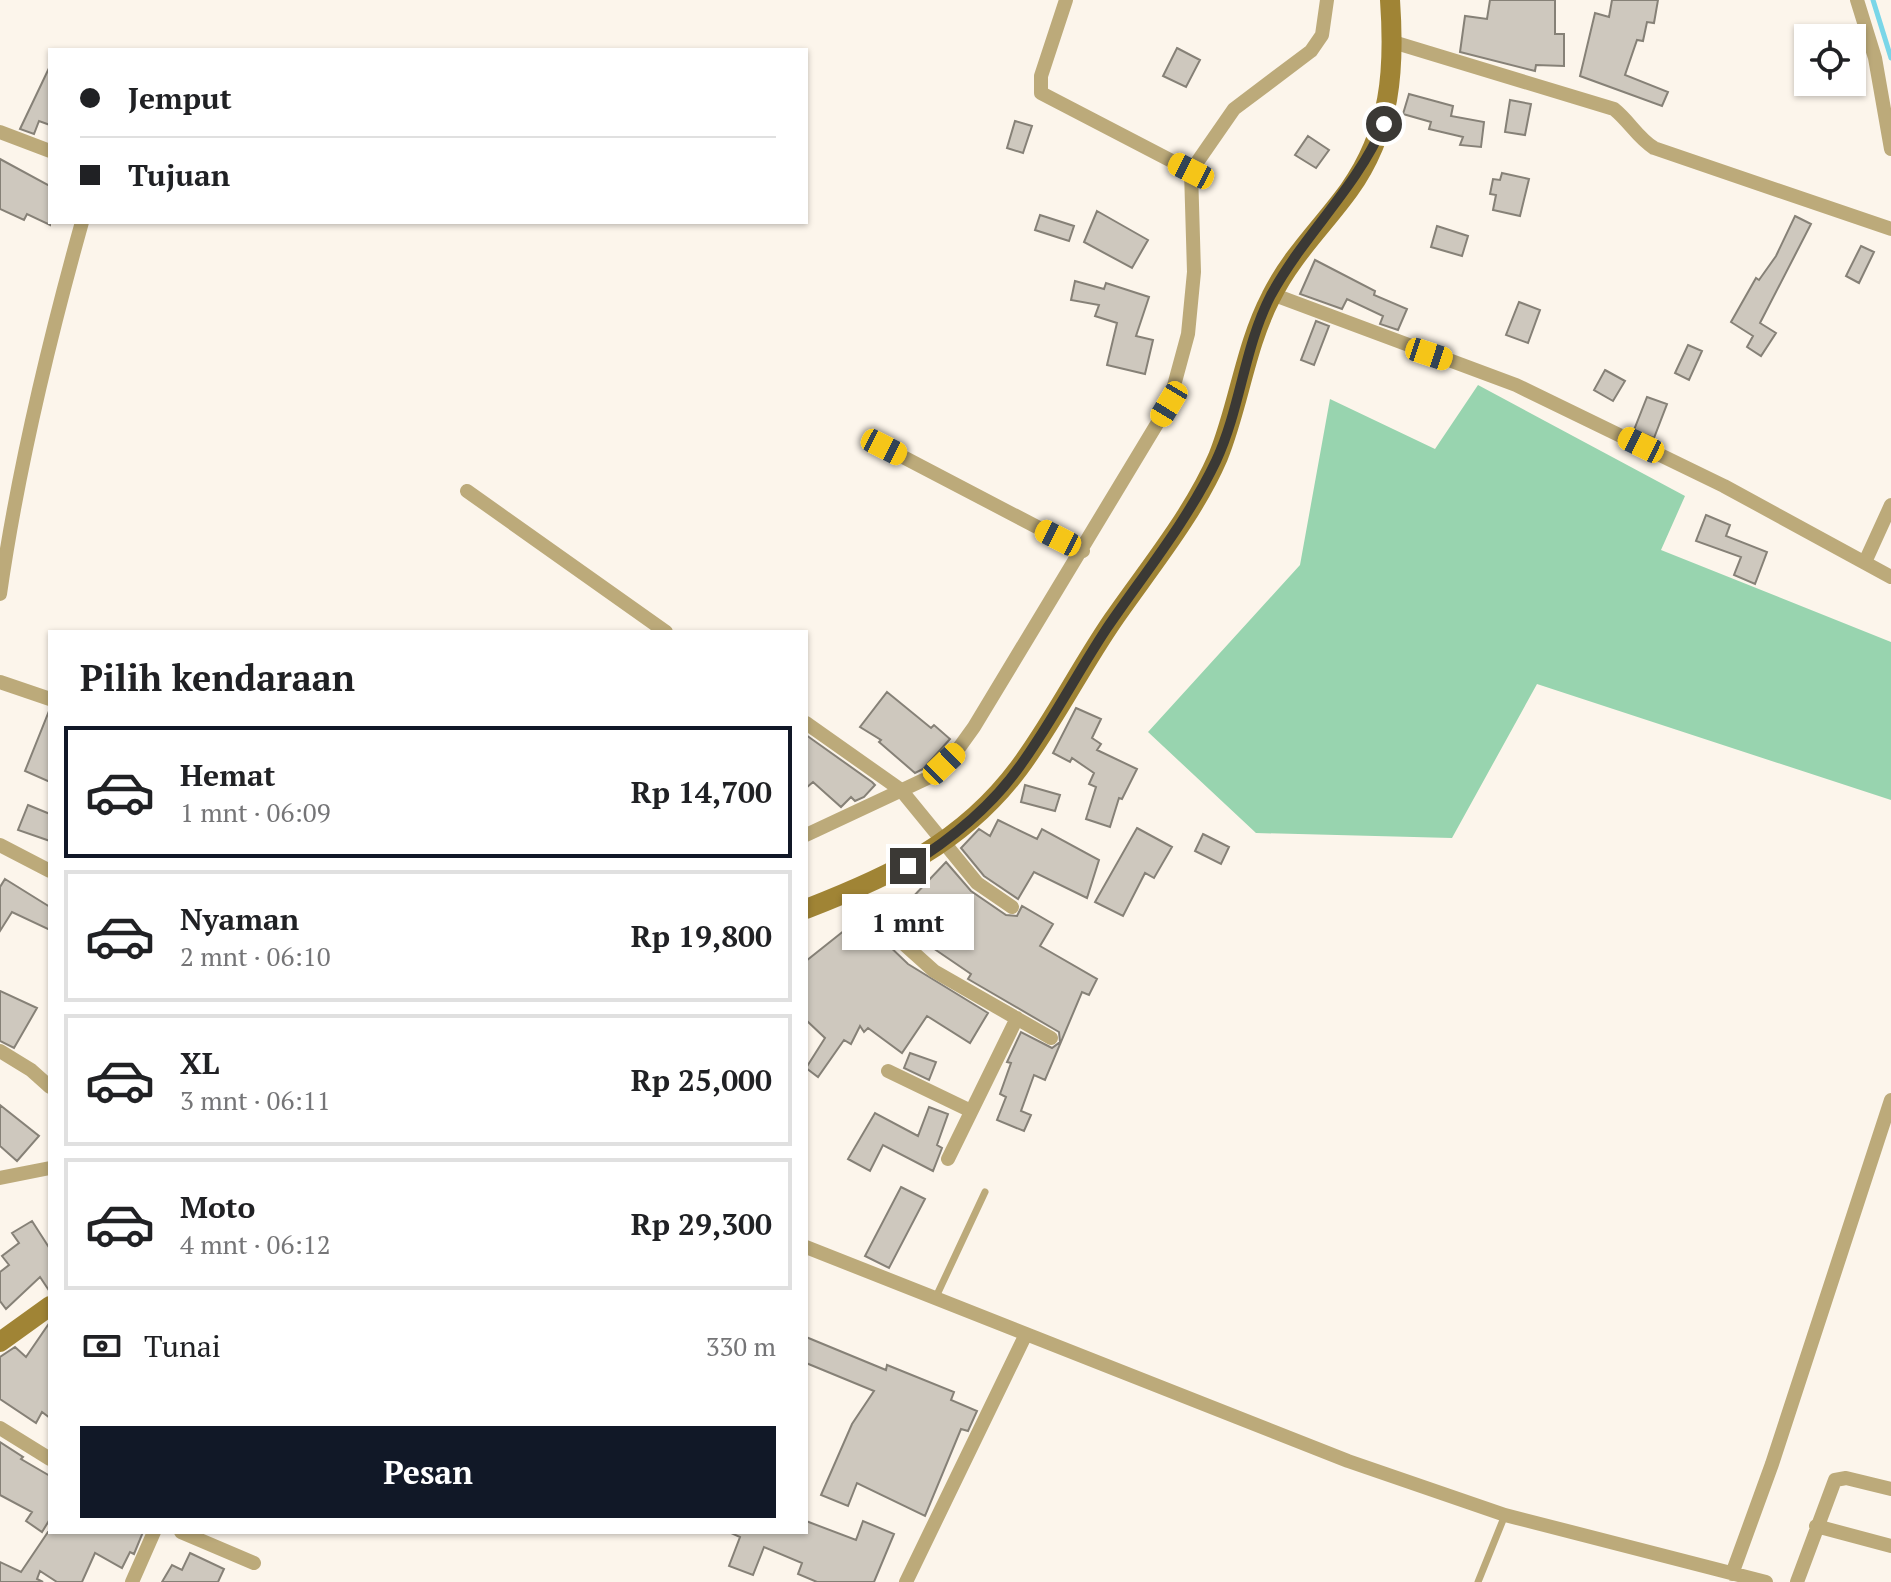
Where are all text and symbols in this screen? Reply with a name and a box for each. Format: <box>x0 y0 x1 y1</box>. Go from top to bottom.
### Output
map controls <box>1794 24 1866 96</box>
button: locate <box>1794 24 1866 96</box>
text: Jemput <box>128 78 232 118</box>
route start <box>1366 106 1402 142</box>
car <box>1164 149 1218 193</box>
text: Tujuan <box>128 155 230 195</box>
car <box>1402 335 1456 373</box>
car <box>1146 377 1192 431</box>
car <box>1614 424 1668 466</box>
car <box>857 425 911 469</box>
car <box>1031 516 1085 560</box>
text: Pilih kendaraan <box>80 654 355 701</box>
car <box>918 739 970 789</box>
text: Hemat <box>180 755 276 795</box>
icon: car <box>84 756 156 828</box>
text: Rp 14,700 <box>631 772 772 812</box>
text: 1 mnt · 06:09 <box>180 795 331 829</box>
route end <box>890 848 926 884</box>
callout: 1 mnt <box>842 894 974 950</box>
text: Nyaman <box>180 899 299 939</box>
icon: car <box>84 900 156 972</box>
text: 1 mnt <box>872 905 944 939</box>
text: Rp 19,800 <box>631 916 772 956</box>
text: 2 mnt · 06:10 <box>180 939 331 973</box>
text: XL <box>180 1043 219 1083</box>
icon: car <box>84 1044 156 1116</box>
text: Rp 25,000 <box>631 1060 772 1100</box>
text: 3 mnt · 06:11 <box>180 1083 331 1117</box>
text: Moto <box>180 1187 255 1227</box>
icon: car <box>84 1188 156 1260</box>
text: Rp 29,300 <box>631 1204 772 1244</box>
text: 4 mnt · 06:12 <box>180 1227 331 1261</box>
icon: cash <box>80 1324 124 1368</box>
text: Tunai <box>144 1326 221 1366</box>
text: 330 m <box>706 1329 776 1363</box>
button: Pesan <box>80 1426 776 1518</box>

